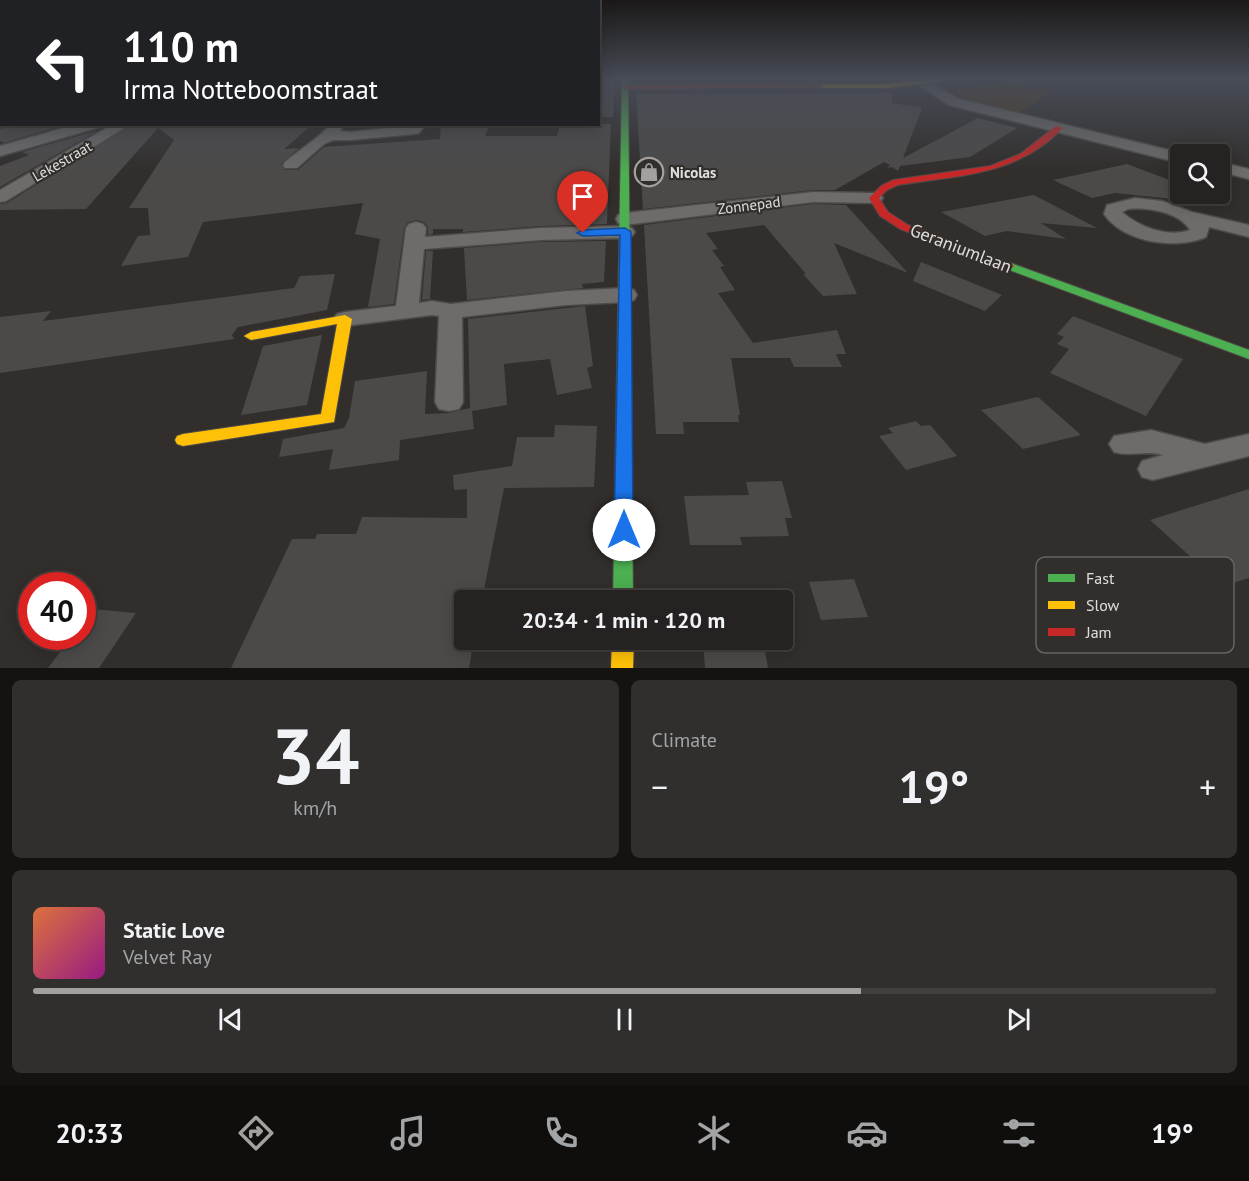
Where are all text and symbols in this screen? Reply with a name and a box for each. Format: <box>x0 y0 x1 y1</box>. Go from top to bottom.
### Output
text: 110 m <box>123 19 239 74</box>
icon: left <box>24 24 102 102</box>
text: Irma Notteboomstraat <box>123 72 378 106</box>
street label: Lekestraat <box>29 136 95 186</box>
map controls <box>1170 144 1230 204</box>
button: search <box>1170 144 1230 204</box>
shop icon: Nicolas <box>633 156 665 188</box>
place label: Nicolas <box>670 163 716 182</box>
pin <box>557 171 608 233</box>
icon: arrive <box>566 180 599 213</box>
street label: Zonnepad <box>717 192 781 218</box>
street label: Geraniumlaan <box>907 218 1015 278</box>
position arrow <box>592 498 656 562</box>
legend <box>1036 557 1234 653</box>
text: Fast <box>1086 568 1115 588</box>
speed limit sign: 40 <box>18 572 96 650</box>
text: Slow <box>1086 595 1120 615</box>
text: 20:34 · 1 min · 120 m <box>522 606 725 634</box>
text: Jam <box>1085 622 1112 642</box>
text: 34 <box>271 705 359 806</box>
text: Climate <box>652 727 717 753</box>
text: 19° <box>898 757 969 815</box>
text: − <box>652 765 668 808</box>
text: + <box>1199 765 1216 808</box>
text: km/h <box>293 795 337 821</box>
text: Static Love <box>123 916 225 944</box>
text: Velvet Ray <box>123 944 212 970</box>
icon: previous <box>214 1003 247 1036</box>
icon: pause <box>608 1003 641 1036</box>
icon: next <box>1002 1003 1035 1036</box>
icon: directions <box>235 1112 277 1154</box>
icon: music <box>387 1112 429 1154</box>
icon: phone <box>540 1112 582 1154</box>
icon: climate <box>693 1112 735 1154</box>
icon: car <box>846 1112 888 1154</box>
icon: filters <box>998 1112 1040 1154</box>
text: 20:33 <box>55 1116 124 1150</box>
text: 19° <box>1151 1116 1194 1150</box>

